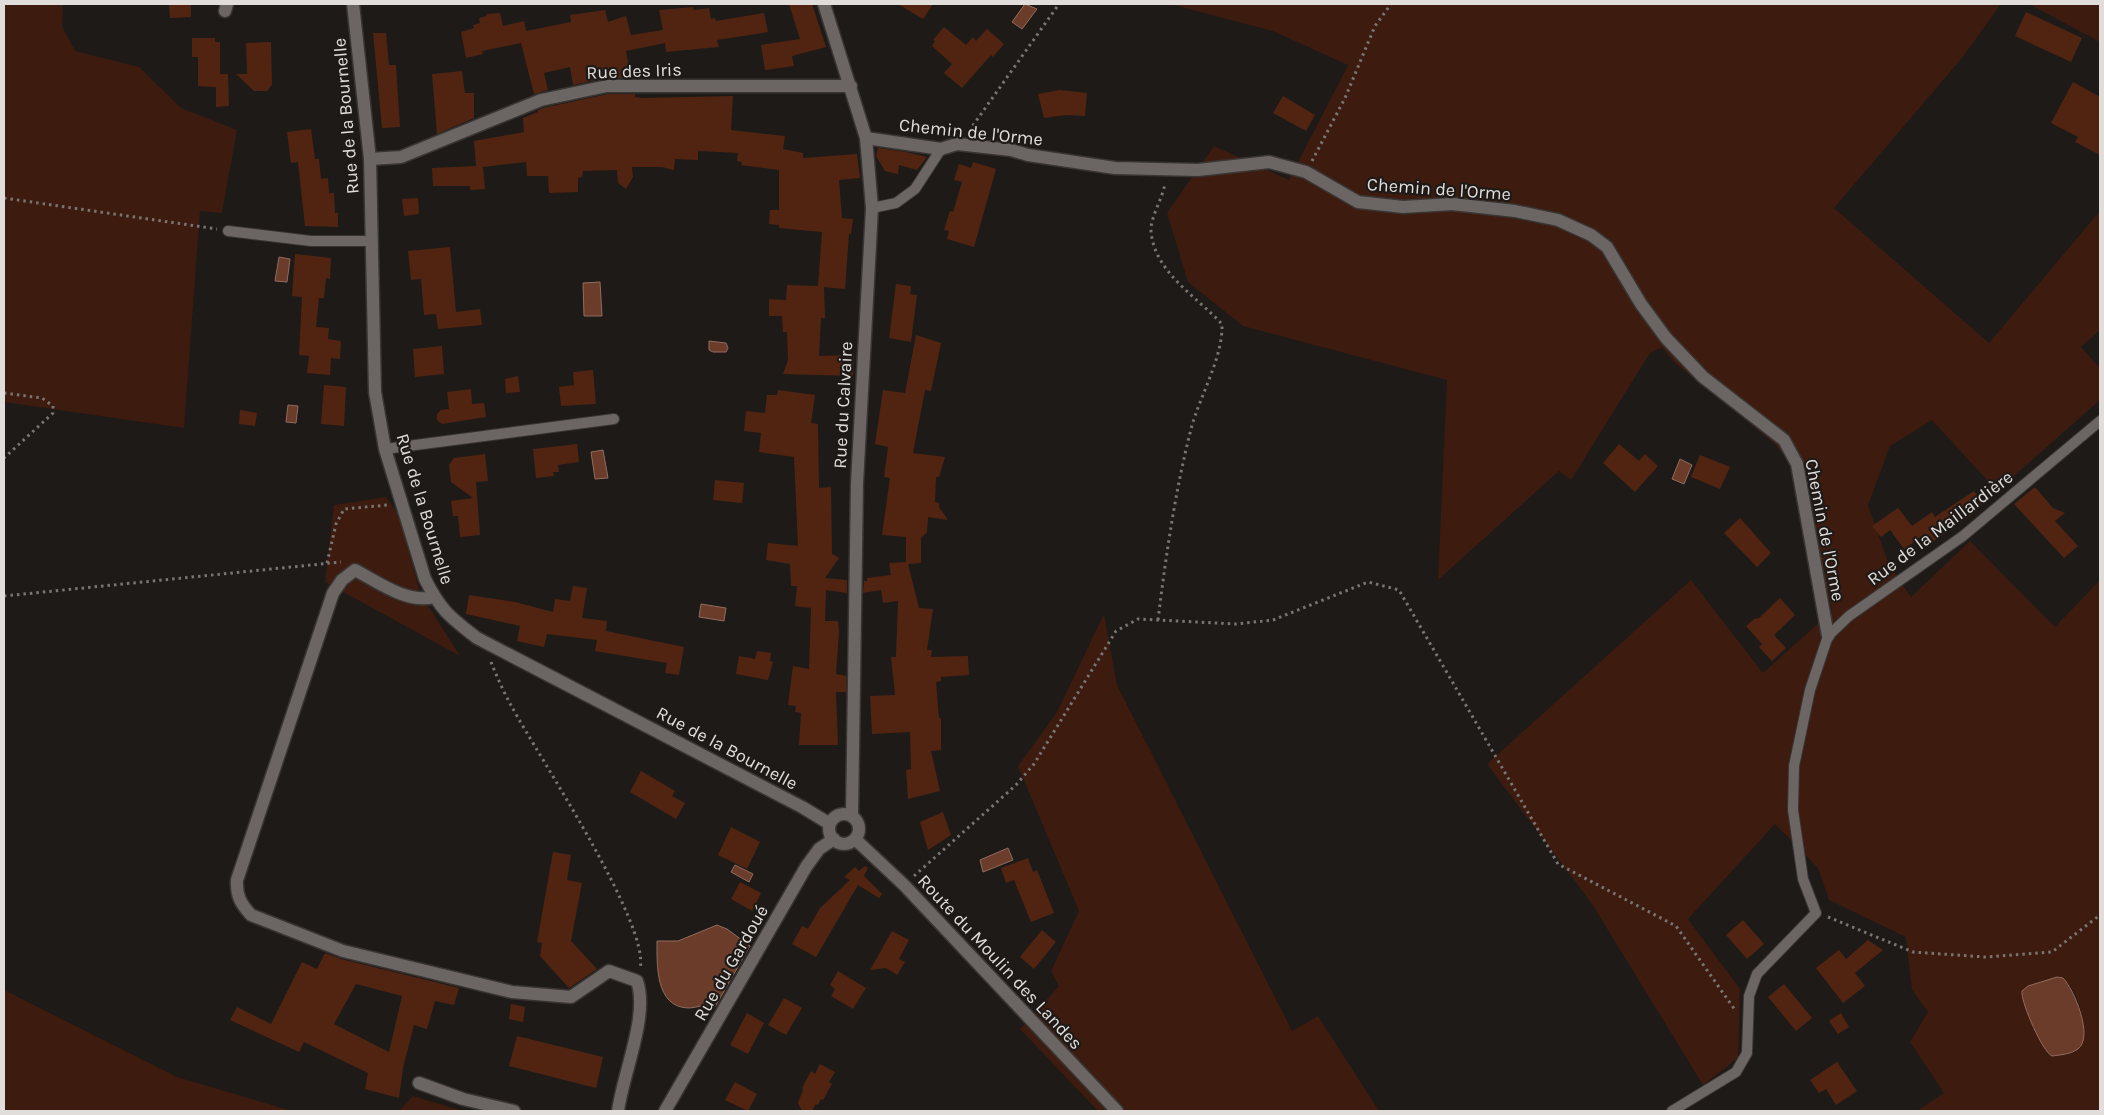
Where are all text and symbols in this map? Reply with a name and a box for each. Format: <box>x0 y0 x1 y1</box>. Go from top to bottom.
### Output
street label: Rue de la Bournelle <box>328 37 364 195</box>
street label: Rue des Iris <box>586 58 682 84</box>
street label: Chemin de l'Orme <box>898 114 1044 150</box>
street label: Chemin de l'Orme <box>1366 173 1512 205</box>
street label: Rue du Calvaire <box>829 341 857 469</box>
street label: Rue de la Bournelle <box>392 431 458 587</box>
street label: Chemin de l'Orme <box>1800 457 1850 603</box>
street label: Rue de la Maillardière <box>1863 466 2017 590</box>
street label: Rue de la Bournelle <box>653 702 801 794</box>
street label: Route du Moulin des Landes <box>913 870 1087 1054</box>
street label: Rue du Gardoué <box>689 901 773 1025</box>

